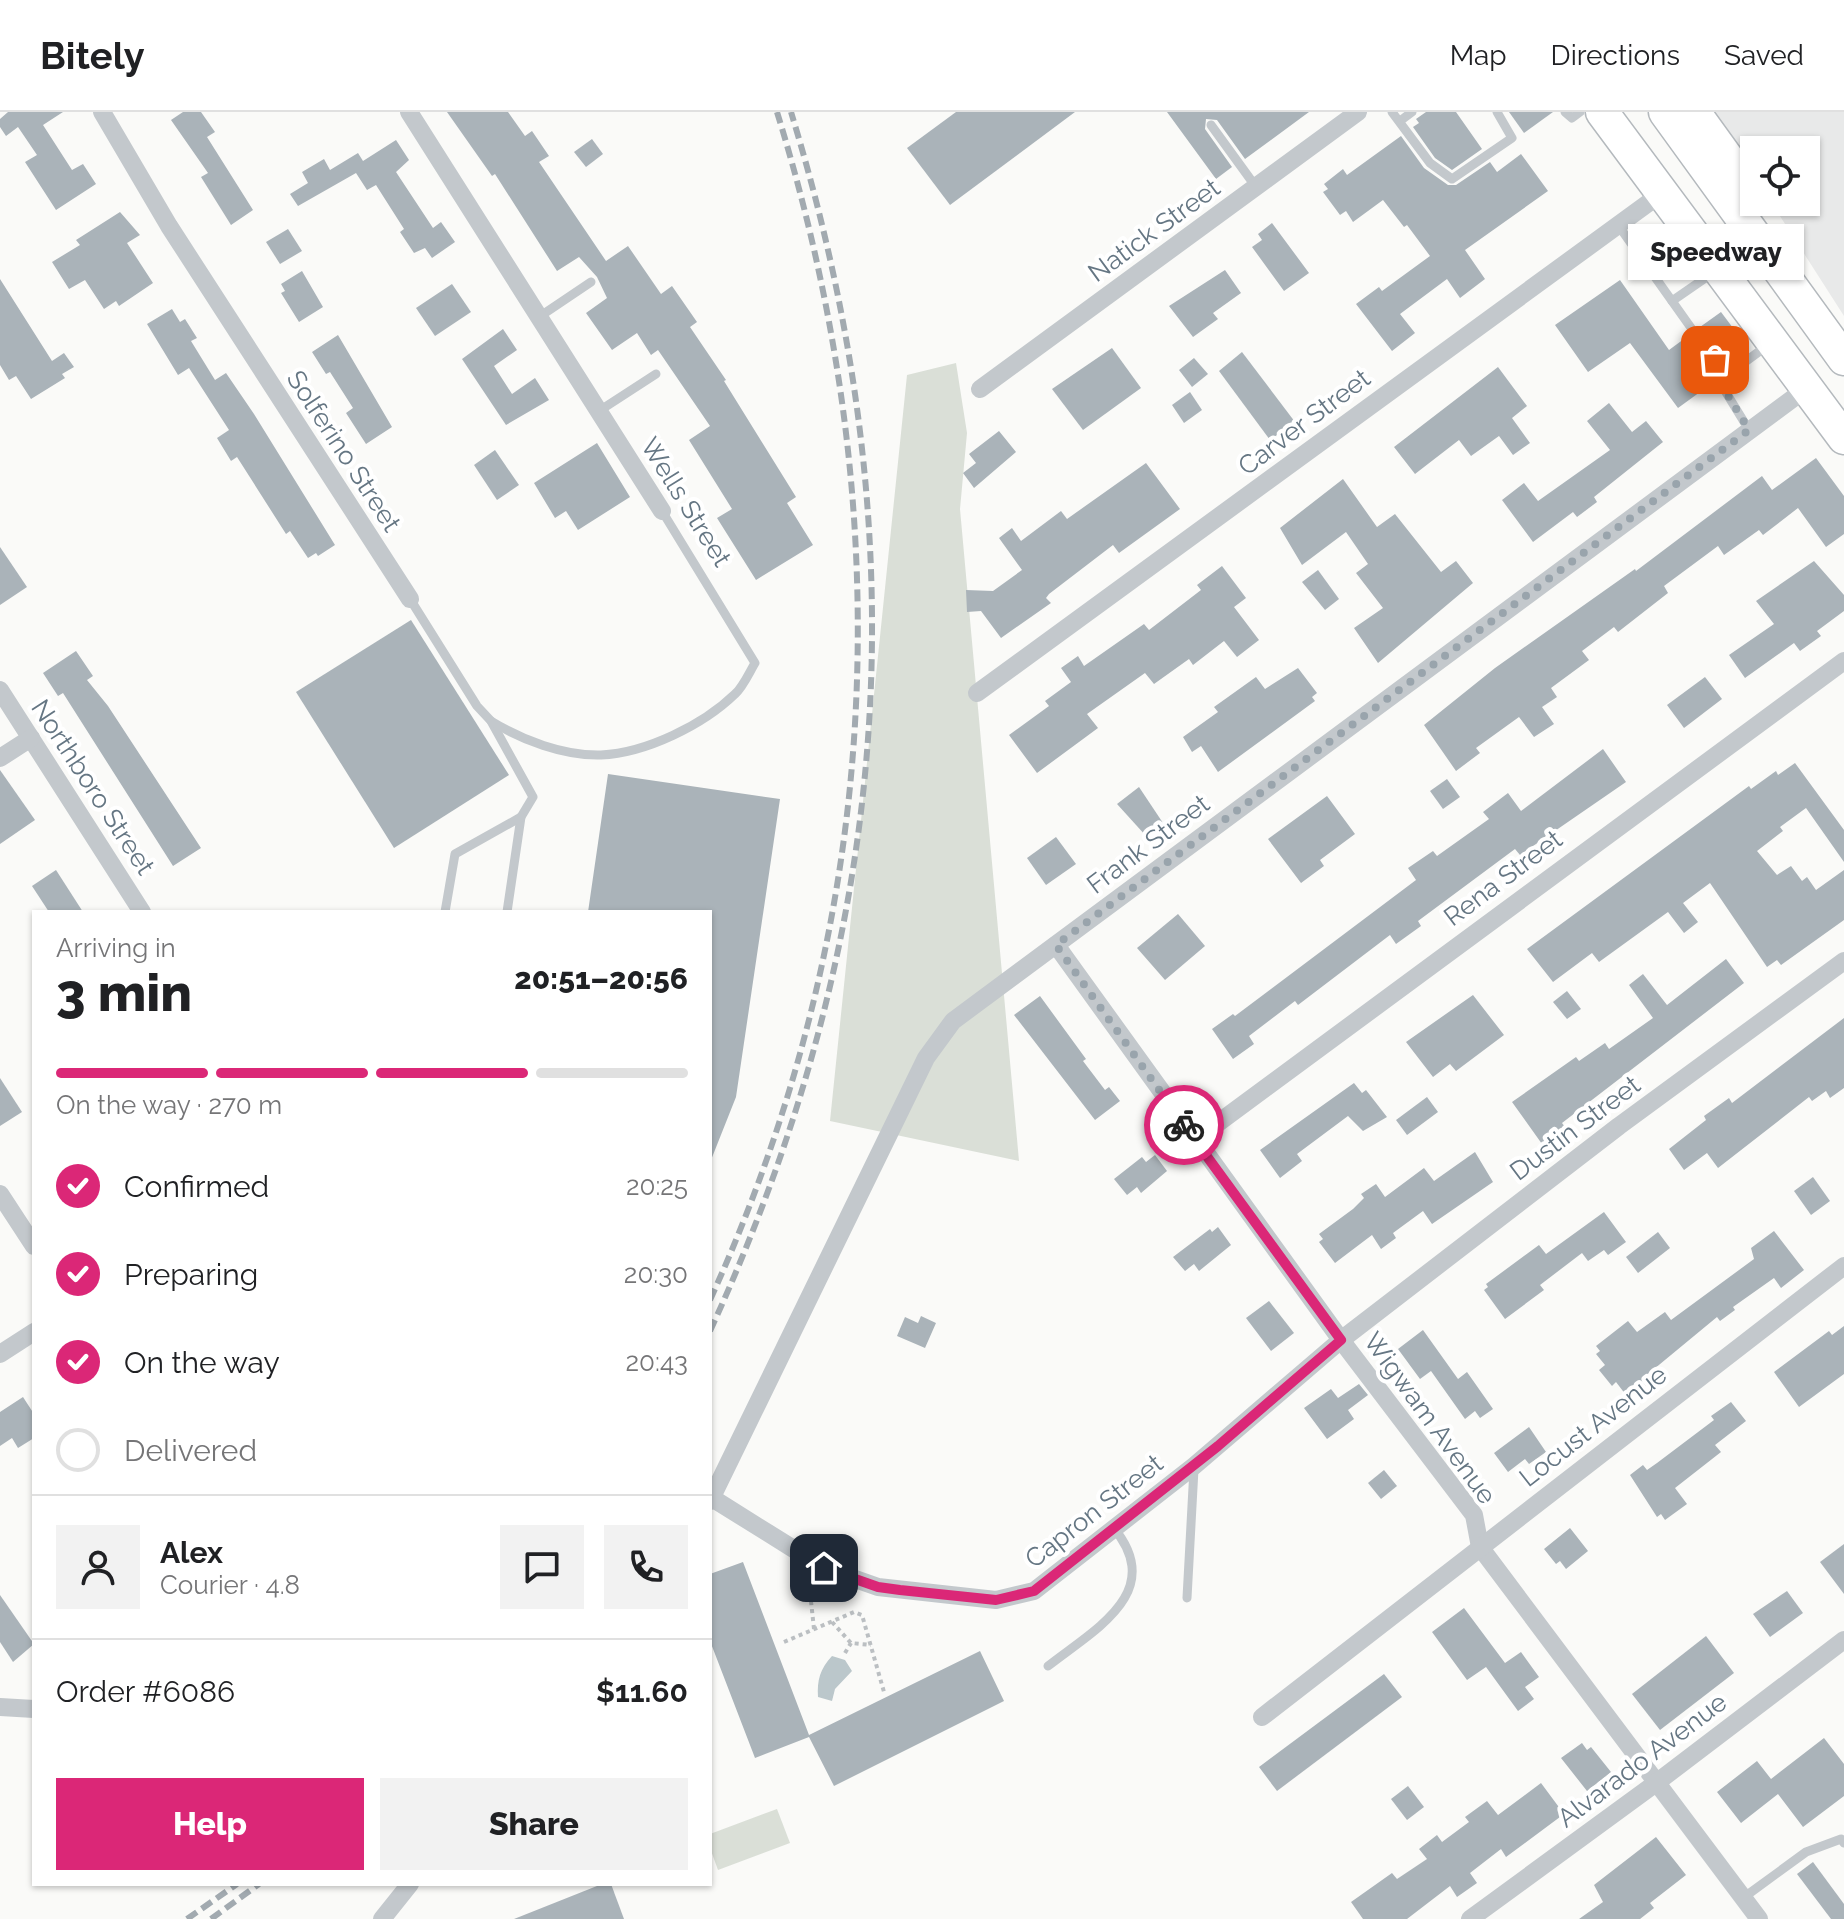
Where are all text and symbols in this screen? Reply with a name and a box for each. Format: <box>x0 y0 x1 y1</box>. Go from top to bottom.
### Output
text: Bitely <box>40 33 145 78</box>
text: Map <box>1450 39 1507 72</box>
text: Directions <box>1551 39 1680 72</box>
text: Saved <box>1724 39 1804 72</box>
map controls <box>1740 136 1820 216</box>
button: locate <box>1740 136 1820 216</box>
street label: Natick Street <box>1082 172 1226 288</box>
callout: Speedway <box>1627 224 1803 280</box>
text: Speedway <box>1650 237 1782 267</box>
pin <box>1681 326 1749 394</box>
icon: bag <box>1693 338 1737 382</box>
street label: Carver Street <box>1232 363 1376 481</box>
street label: Solferino Street <box>281 365 407 537</box>
street label: Wells Street <box>635 432 738 572</box>
street label: Northboro Street <box>25 694 161 880</box>
street label: Frank Street <box>1081 788 1215 900</box>
street label: Rena Street <box>1438 824 1568 932</box>
text: Arriving in <box>56 933 176 963</box>
text: 20:51–20:56 <box>514 961 688 996</box>
text: 3 min <box>56 962 192 1023</box>
street label: Dustin Street <box>1504 1069 1646 1187</box>
courier <box>1144 1085 1224 1165</box>
text: On the way · 270 m <box>56 1090 282 1120</box>
icon: bike <box>1162 1103 1206 1147</box>
icon: check <box>56 1164 100 1208</box>
text: Confirmed <box>124 1169 269 1204</box>
text: 20:25 <box>626 1171 688 1201</box>
icon: check <box>56 1252 100 1296</box>
text: Preparing <box>124 1257 258 1292</box>
text: 20:30 <box>624 1259 688 1289</box>
street label: Wigwam Avenue <box>1358 1326 1502 1510</box>
icon: check <box>56 1340 100 1384</box>
text: On the way <box>124 1345 280 1380</box>
text: 20:43 <box>626 1347 688 1377</box>
street label: Locust Avenue <box>1513 1359 1673 1493</box>
text: Delivered <box>124 1433 257 1468</box>
street label: Capron Street <box>1019 1448 1169 1574</box>
button: person <box>56 1525 140 1609</box>
button: chat <box>500 1525 584 1609</box>
button: phone <box>604 1525 688 1609</box>
pin <box>790 1534 858 1602</box>
text: Alex <box>160 1535 223 1570</box>
icon: home <box>802 1546 846 1590</box>
text: Courier · 4.8 <box>160 1570 300 1600</box>
text: Order #6086 <box>56 1674 235 1709</box>
text: $11.60 <box>596 1674 688 1709</box>
street label: Alvarado Avenue <box>1552 1687 1732 1833</box>
button: Help <box>56 1778 364 1870</box>
button: Share <box>380 1778 688 1870</box>

